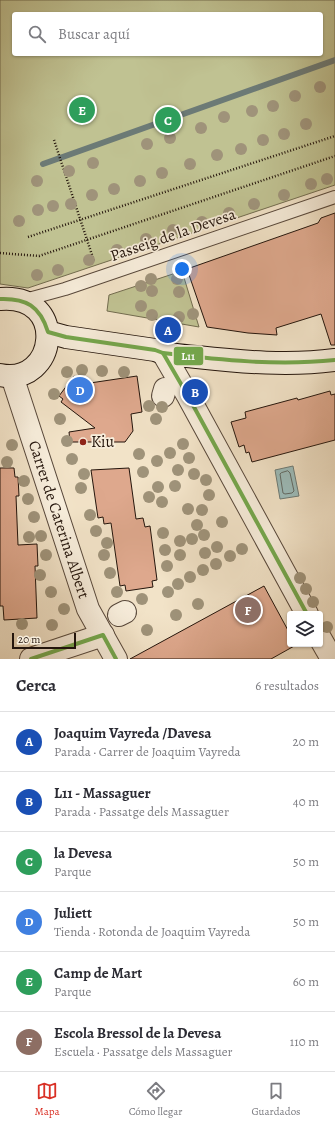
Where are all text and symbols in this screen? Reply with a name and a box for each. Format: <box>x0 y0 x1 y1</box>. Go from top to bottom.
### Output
search box <box>12 12 323 56</box>
icon: search <box>26 23 48 45</box>
text: Buscar aquí <box>58 24 130 44</box>
pin: E <box>69 95 95 125</box>
pin: C <box>155 105 181 135</box>
street label: Passeig de la Devesa <box>107 203 239 267</box>
your location <box>172 259 192 279</box>
pin: A <box>155 315 181 345</box>
line badge: L11 <box>173 346 204 366</box>
text: L11 <box>181 349 195 364</box>
pin: D <box>67 375 93 405</box>
pin: B <box>182 377 208 407</box>
place label: Kiu <box>91 431 115 453</box>
marker: Kiu <box>78 437 88 447</box>
street label: Carrer de Caterina Albert <box>23 438 95 601</box>
pin: F <box>235 595 261 625</box>
map controls <box>287 611 323 647</box>
button: layers <box>287 611 323 647</box>
scale bar <box>12 631 76 650</box>
text: 20 m <box>18 632 40 647</box>
text: Cerca <box>16 674 56 697</box>
text: 6 resultados <box>255 677 319 694</box>
text: Joaquim Vayreda /Davesa <box>54 723 212 743</box>
text: A <box>25 733 33 750</box>
text: 20 m <box>293 733 319 750</box>
text: Parada · Carrer de Joaquim Vayreda <box>54 743 241 760</box>
text: L11 - Massaguer <box>54 783 151 803</box>
text: B <box>25 793 33 810</box>
text: 40 m <box>293 793 319 810</box>
text: Parada · Passatge dels Massaguer <box>54 803 229 820</box>
text: la Devesa <box>54 843 112 863</box>
text: C <box>25 853 33 870</box>
text: 50 m <box>293 853 319 870</box>
text: Parque <box>54 863 91 880</box>
text: Juliett <box>54 903 92 923</box>
text: D <box>24 913 34 930</box>
text: 50 m <box>293 913 319 930</box>
text: Tienda · Rotonda de Joaquim Vayreda <box>54 923 250 940</box>
text: Camp de Mart <box>54 963 142 983</box>
text: E <box>25 973 33 990</box>
text: 60 m <box>293 973 319 990</box>
text: Parque <box>54 983 91 1000</box>
text: Escola Bressol de la Devesa <box>54 1023 221 1043</box>
text: F <box>26 1033 32 1050</box>
text: 110 m <box>290 1033 319 1050</box>
text: Escuela · Passatge dels Massaguer <box>54 1043 232 1060</box>
tab: Mapa <box>34 1080 60 1119</box>
tab: Cómo llegar <box>129 1080 183 1119</box>
tab: Guardados <box>251 1080 301 1119</box>

